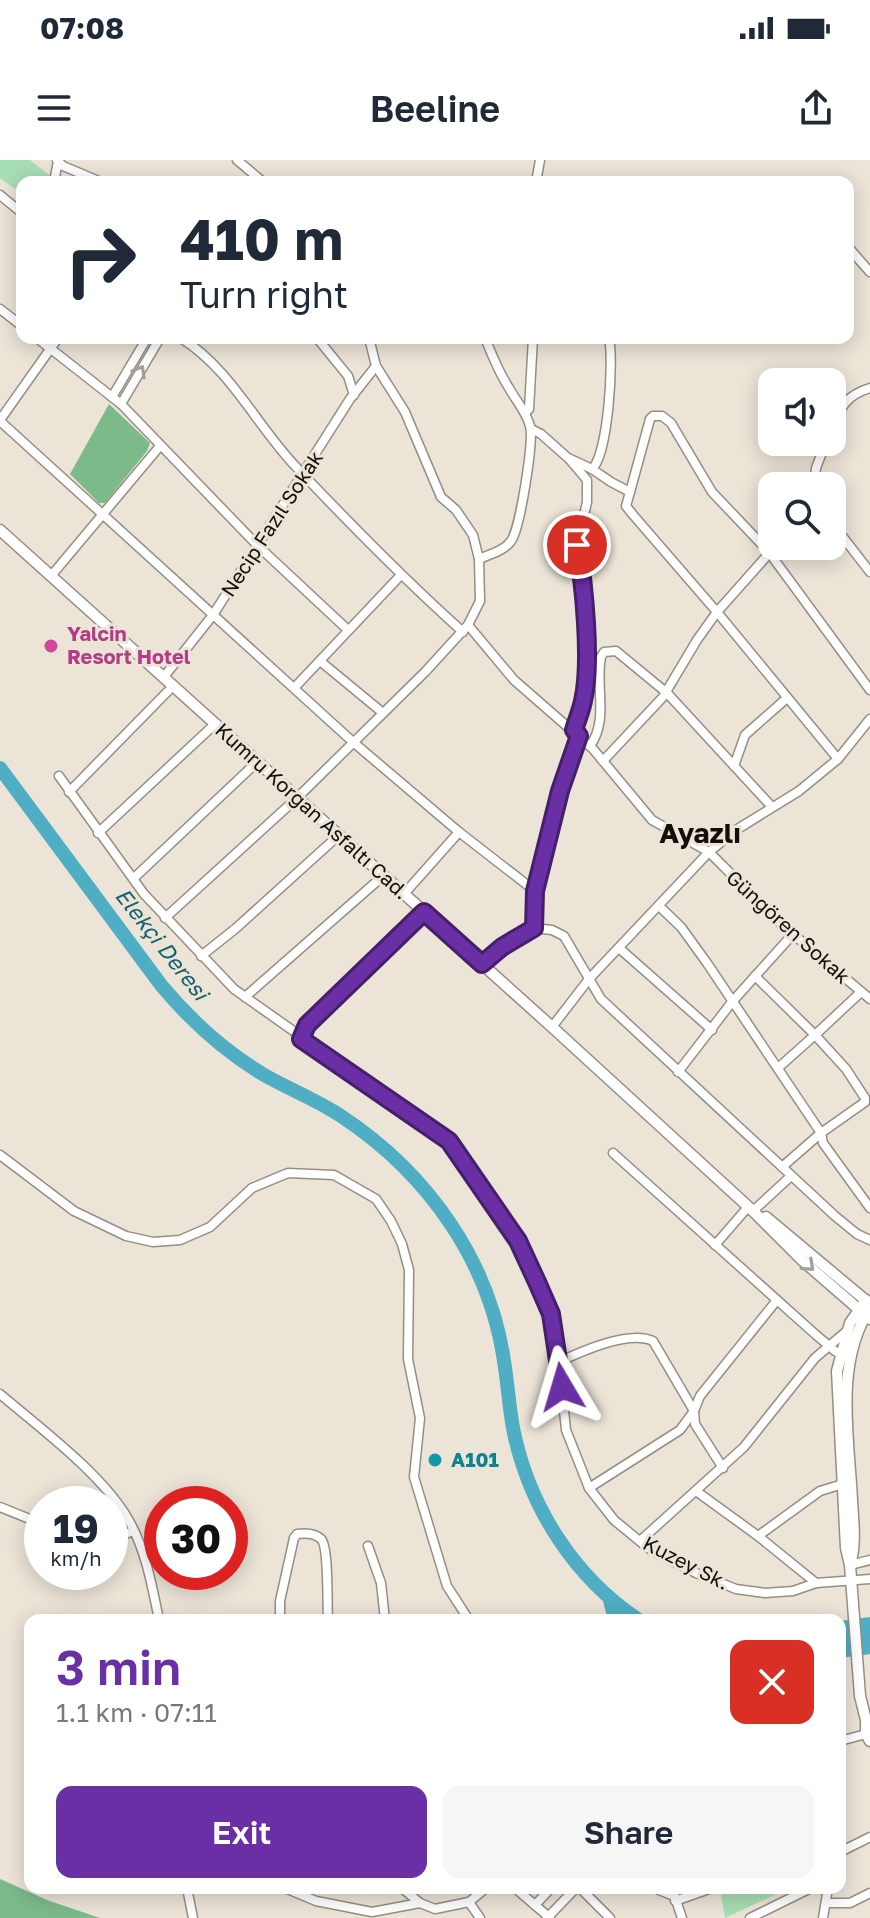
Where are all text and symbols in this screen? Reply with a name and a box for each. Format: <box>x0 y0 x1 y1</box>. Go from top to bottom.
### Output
text: 07:08 <box>40 10 124 46</box>
icon: menu <box>32 86 76 130</box>
icon: share <box>794 86 838 130</box>
text: Beeline <box>370 87 500 130</box>
text: 410 m <box>180 205 343 272</box>
icon: right <box>48 208 152 312</box>
text: Turn right <box>180 273 348 316</box>
one-way arrow <box>130 365 146 380</box>
map controls <box>758 368 846 560</box>
button: sound <box>758 368 846 456</box>
street label: Necip Fazıl Sokak <box>215 446 327 601</box>
button: search <box>758 472 846 560</box>
pin <box>543 511 611 579</box>
icon: arrive <box>555 523 599 567</box>
place label: Yalcin Resort Hotel <box>67 621 191 668</box>
marker: Yalcin Resort Hotel <box>42 637 60 655</box>
street label: Kumru Korgan Asfaltı Cad. <box>211 717 414 903</box>
district label: Ayazlı <box>659 816 741 849</box>
street label: Güngören Sokak <box>722 865 855 988</box>
water label: Elekçi Deresi <box>110 882 217 1008</box>
one-way arrow <box>799 1256 814 1270</box>
position arrow <box>520 1345 604 1429</box>
place label: A101 <box>451 1447 499 1471</box>
marker: A101 <box>426 1451 444 1469</box>
speed limit sign: 30 <box>144 1486 248 1590</box>
text: 19 <box>53 1504 99 1552</box>
street label: Kuzey Sk. <box>639 1530 734 1594</box>
text: km/h <box>51 1546 101 1570</box>
text: 3 min <box>56 1638 181 1696</box>
button: close <box>730 1640 814 1724</box>
text: 1.1 km · 07:11 <box>56 1697 217 1728</box>
button: Exit <box>56 1786 427 1878</box>
button: Share <box>443 1786 814 1878</box>

